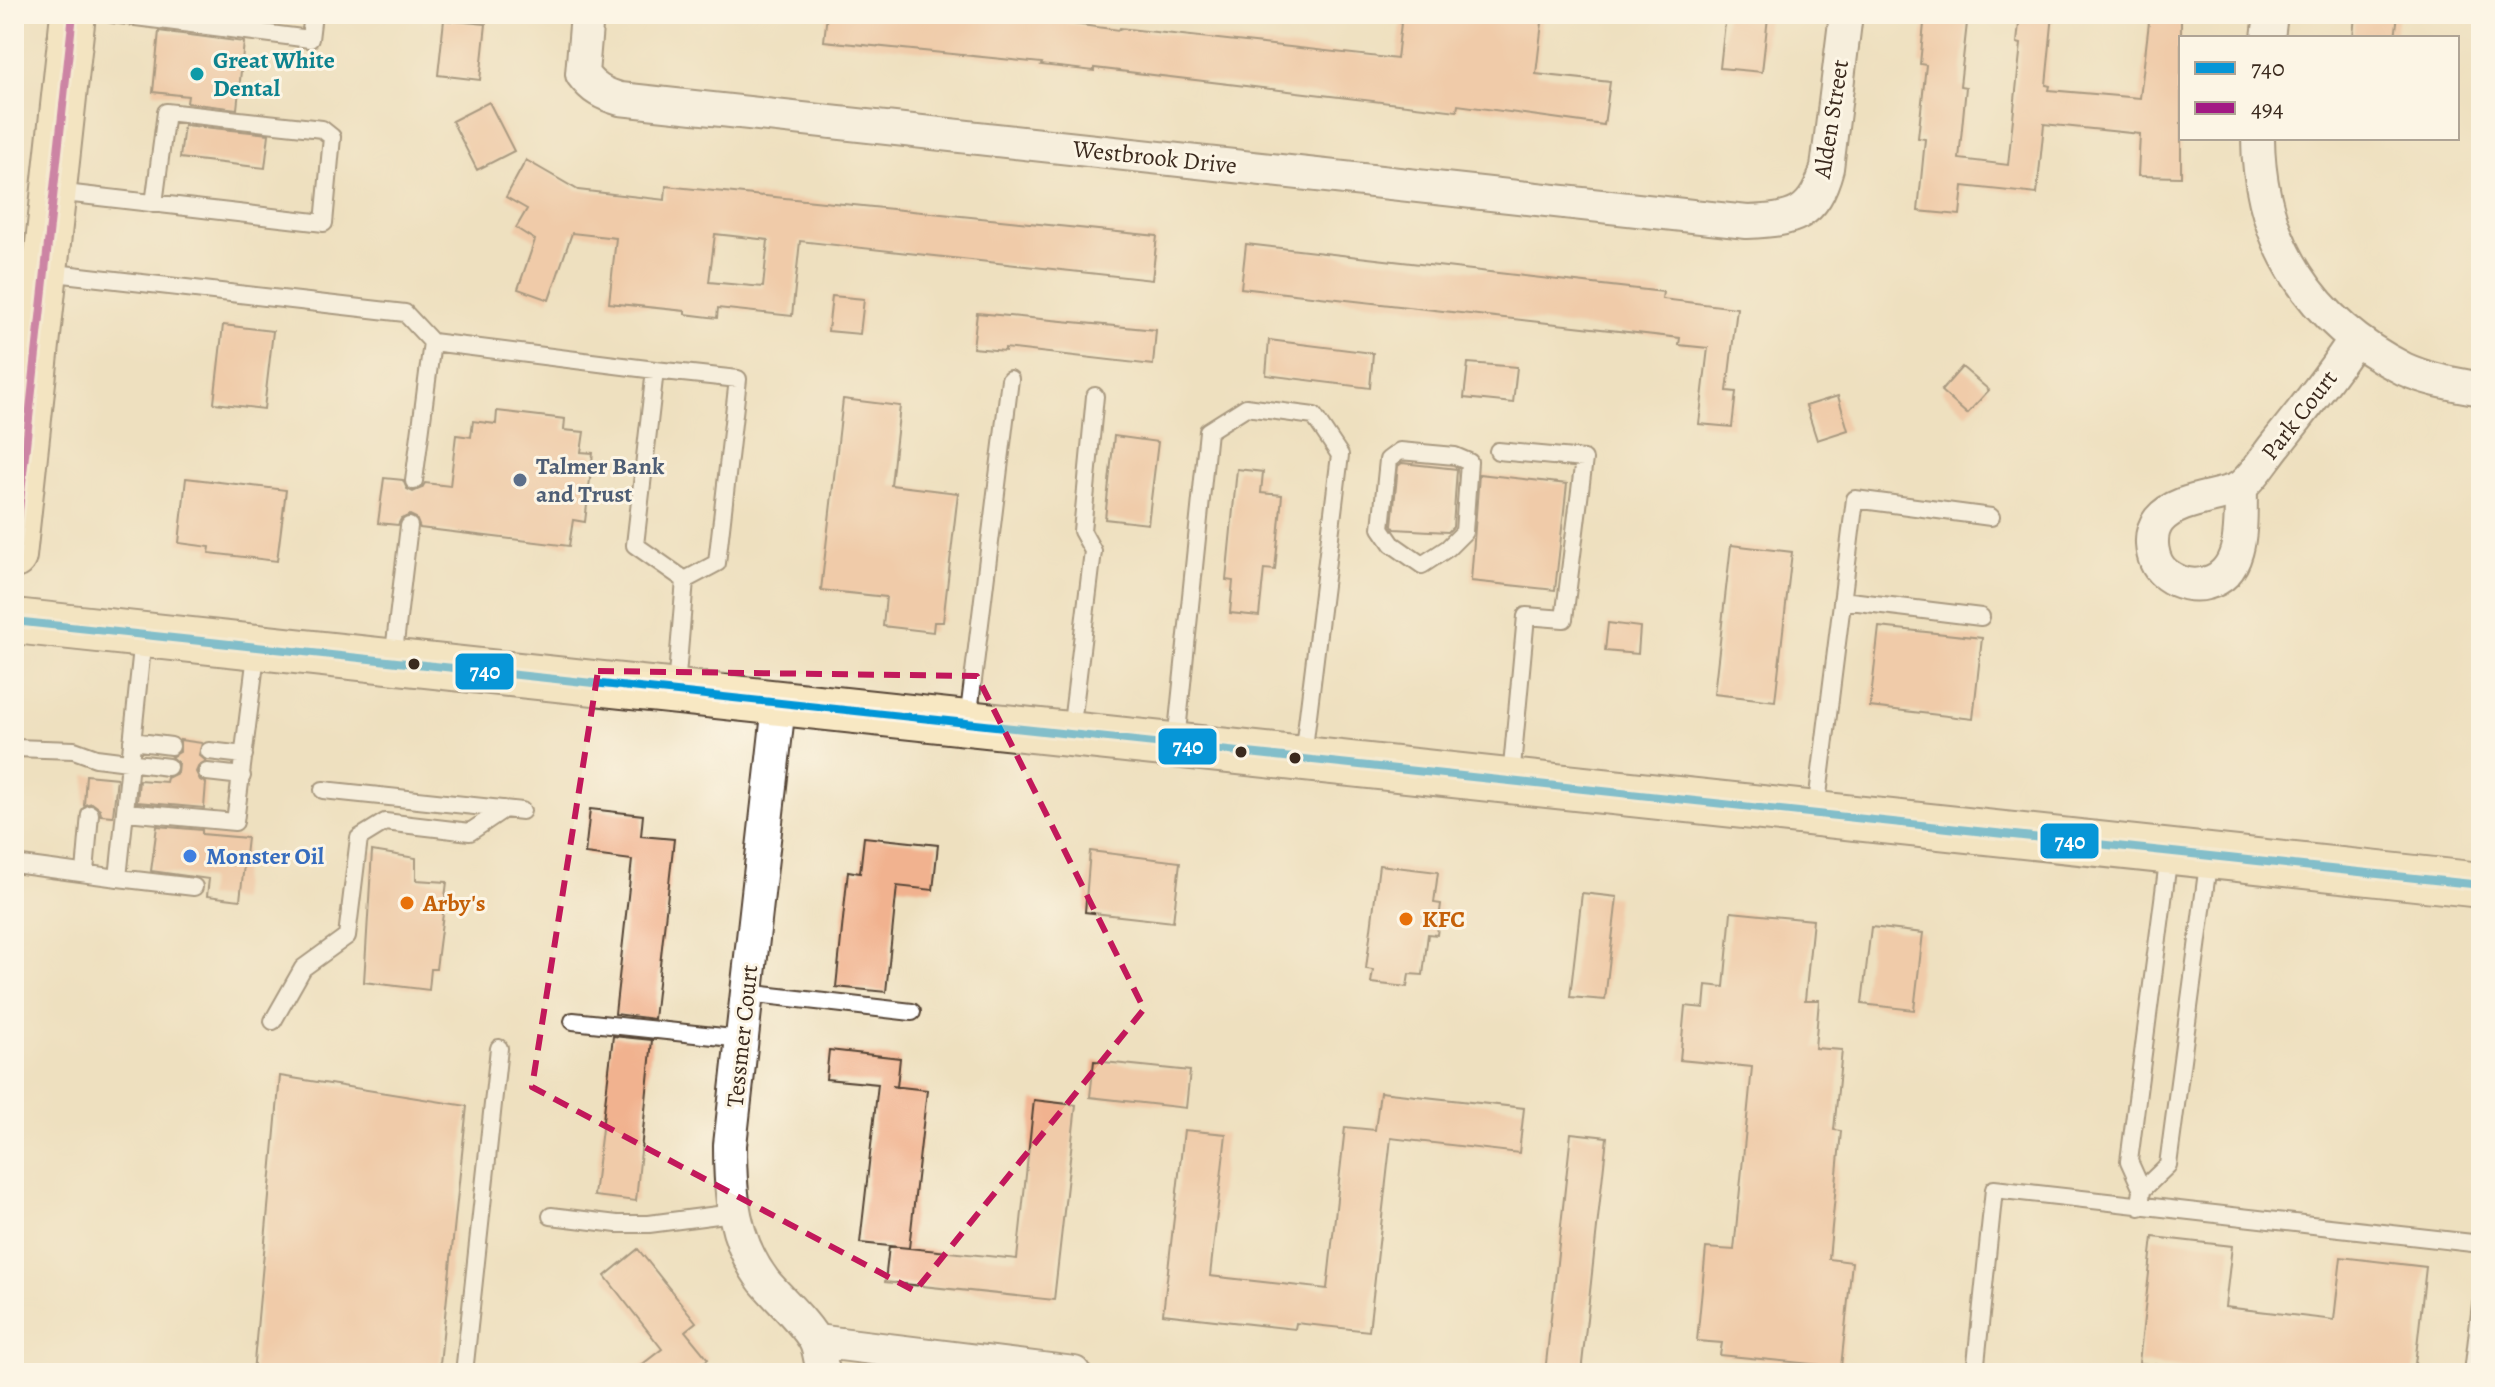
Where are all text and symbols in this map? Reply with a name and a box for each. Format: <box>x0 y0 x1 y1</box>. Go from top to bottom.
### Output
legend <box>2179 36 2459 140</box>
place label: Great White Dental <box>213 44 335 104</box>
text: 740 <box>2251 52 2285 84</box>
street label: Alden Street <box>1806 57 1856 182</box>
marker: Great White Dental <box>188 65 206 83</box>
text: 494 <box>2251 92 2284 124</box>
street label: Westbrook Drive <box>1071 132 1238 182</box>
street label: Park Court <box>2254 363 2344 467</box>
place label: Talmer Bank and Trust <box>536 450 665 510</box>
marker: Talmer Bank and Trust <box>511 471 529 489</box>
line badge: 740 <box>454 652 515 691</box>
unlabelled marker <box>406 656 422 672</box>
text: 740 <box>470 657 500 687</box>
line badge: 740 <box>1157 727 1218 766</box>
text: 740 <box>1173 732 1203 762</box>
unlabelled marker <box>1233 744 1249 760</box>
unlabelled marker <box>1287 750 1303 766</box>
line badge: 740 <box>2039 822 2100 860</box>
text: 740 <box>2055 827 2085 857</box>
place label: Monster Oil <box>206 840 325 872</box>
marker: Monster Oil <box>181 847 199 865</box>
place label: Arby's <box>422 887 486 919</box>
marker: Arby's <box>398 894 416 912</box>
place label: KFC <box>1422 903 1465 935</box>
marker: KFC <box>1397 910 1415 928</box>
street label: Tessmer Court <box>719 963 765 1109</box>

